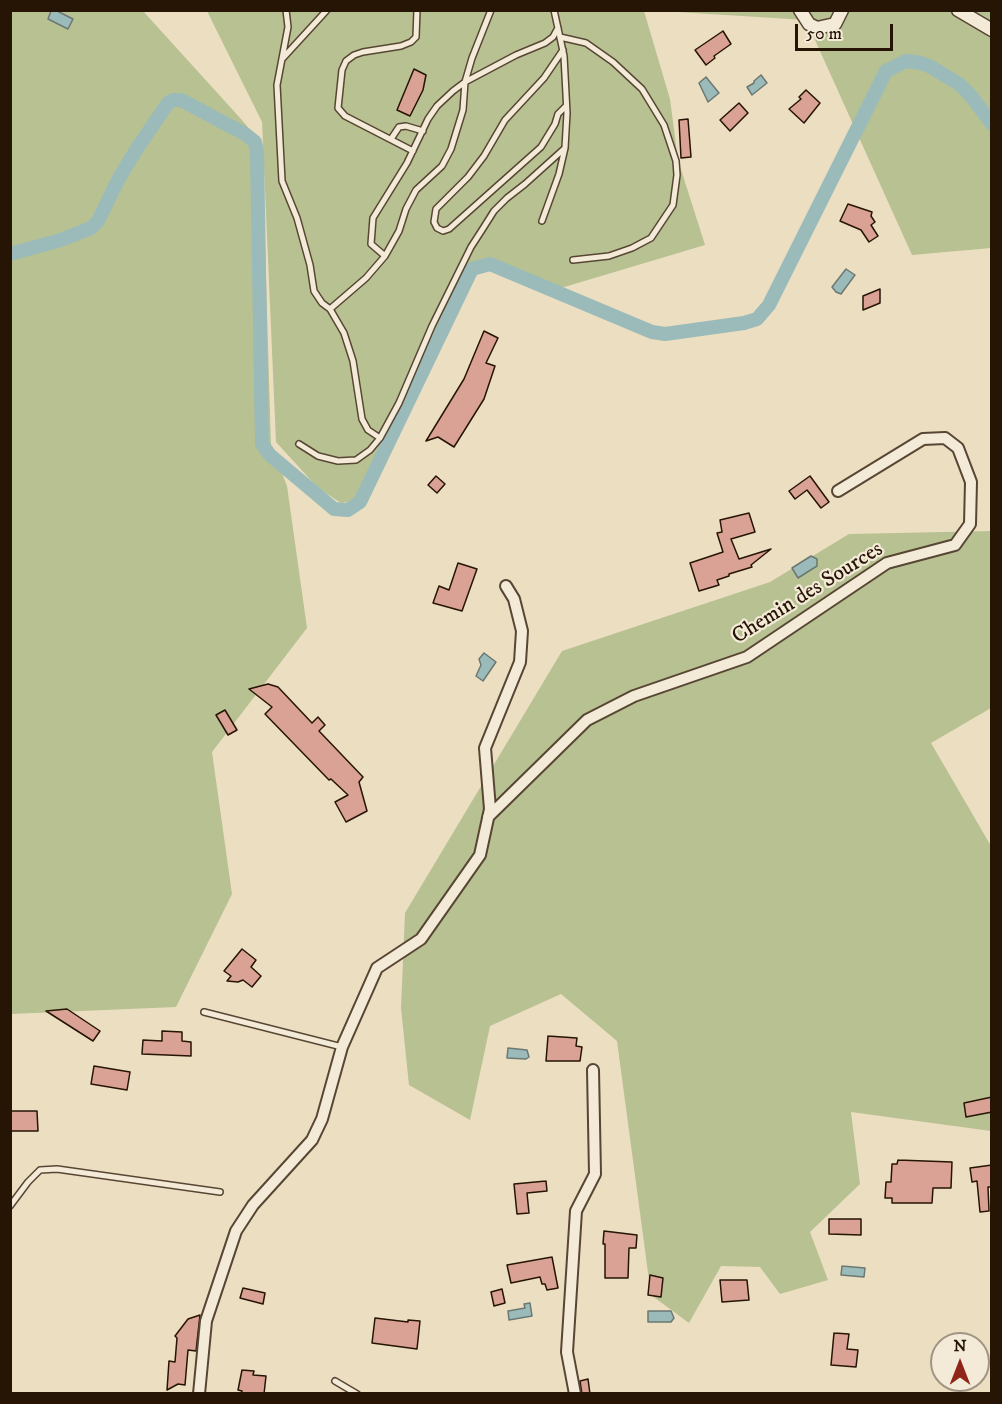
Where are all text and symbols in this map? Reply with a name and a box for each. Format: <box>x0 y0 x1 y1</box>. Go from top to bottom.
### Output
scale bar <box>798 12 896 50</box>
text: 50 m <box>806 23 842 45</box>
street label: Chemin des Sources <box>728 537 888 651</box>
north arrow <box>930 1332 990 1392</box>
text: N <box>953 1336 967 1356</box>

